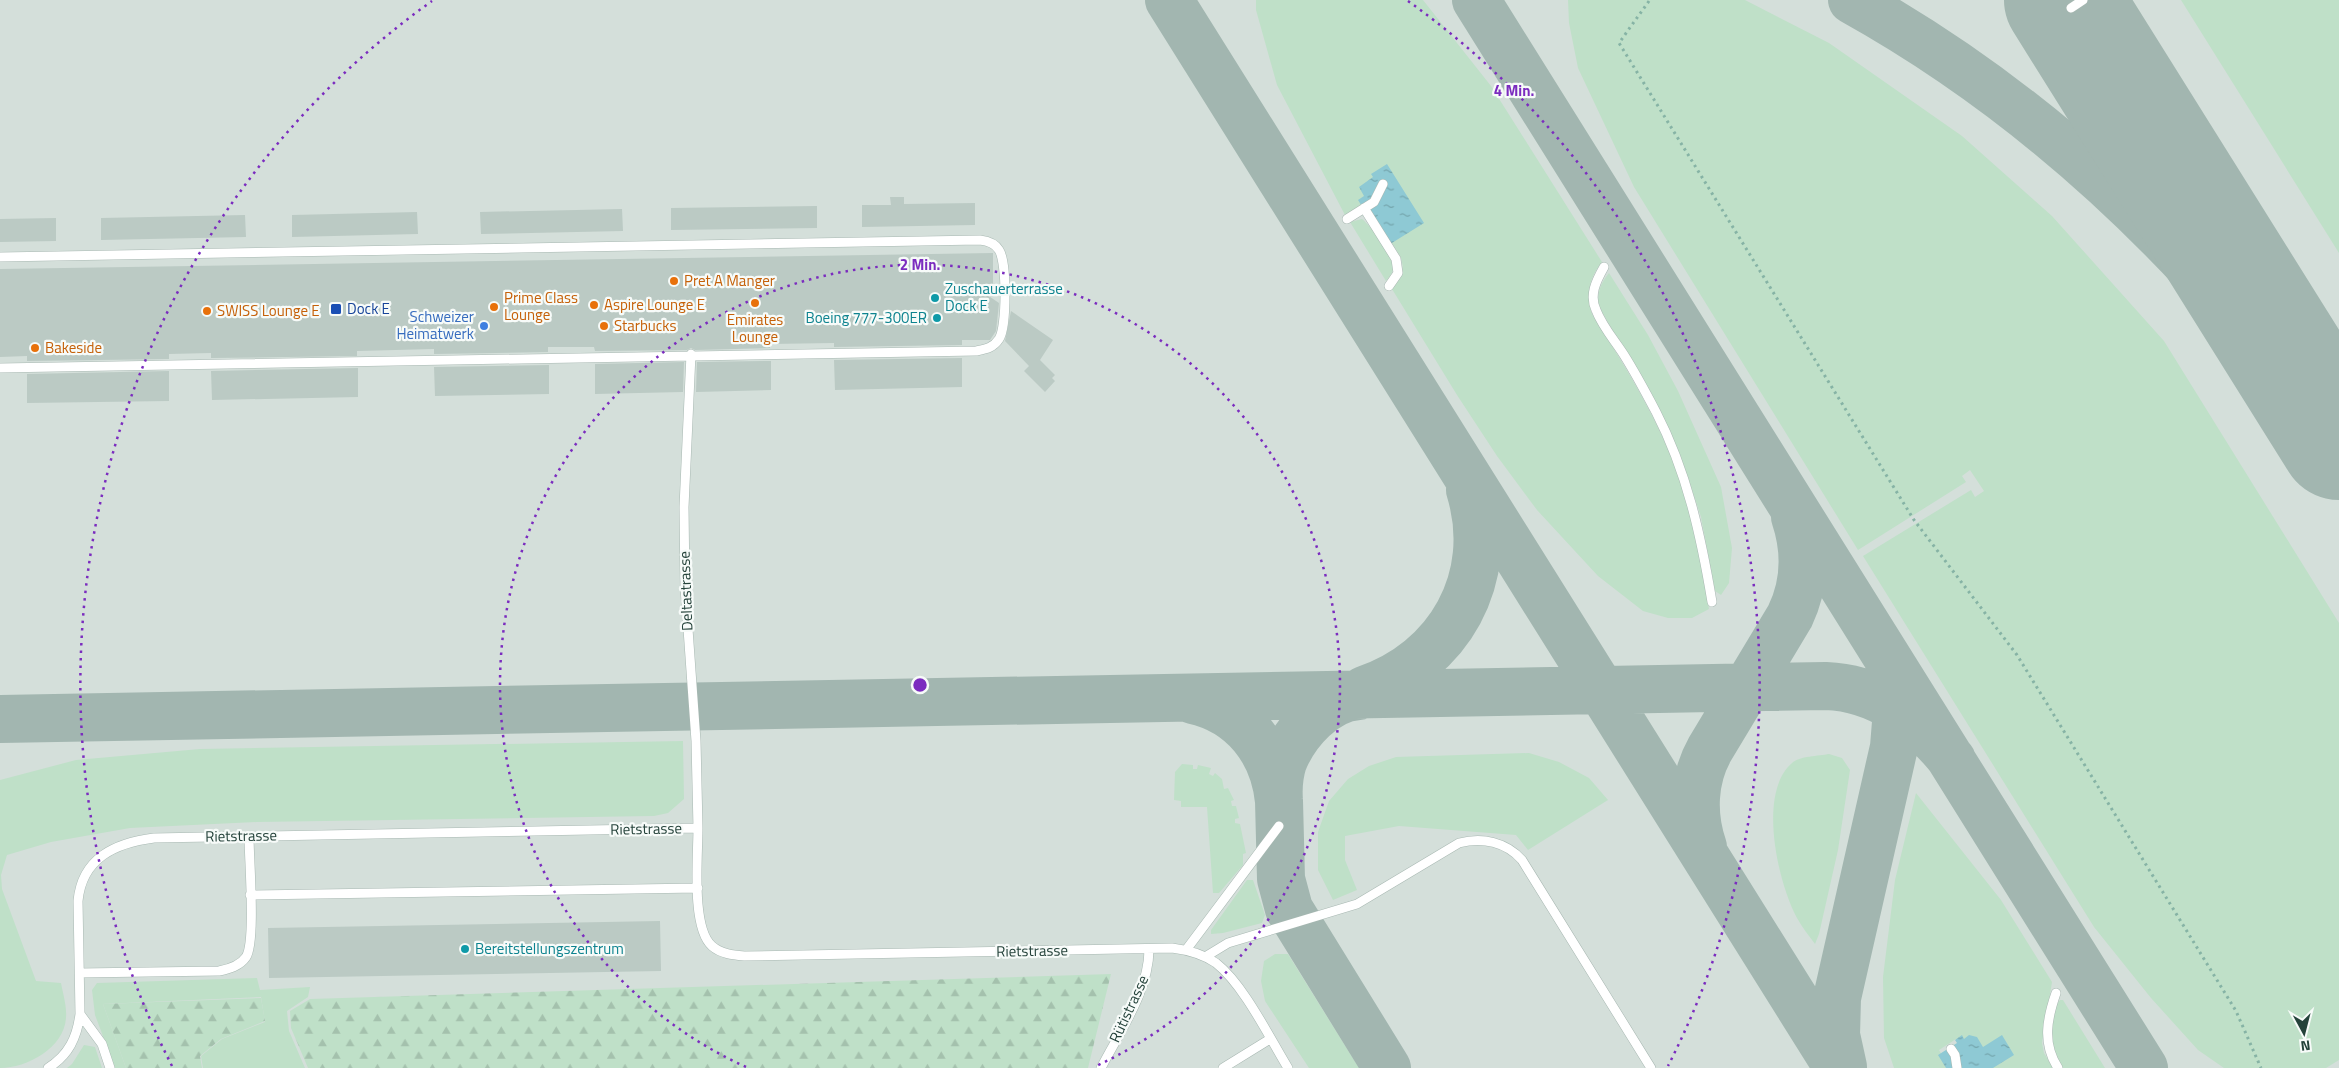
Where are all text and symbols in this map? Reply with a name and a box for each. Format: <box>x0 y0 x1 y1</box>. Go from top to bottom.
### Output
text: 4 Min. <box>1494 79 1534 102</box>
text: 2 Min. <box>900 253 940 276</box>
place label: Pret A Manger <box>684 269 775 292</box>
marker: Pret A Manger <box>668 275 680 287</box>
place label: Zuschauerterrasse Dock E <box>945 277 1063 317</box>
place label: Prime Class Lounge <box>504 286 578 326</box>
marker: Zuschauerterrasse Dock E <box>929 292 941 304</box>
place label: Aspire Lounge E <box>604 293 705 316</box>
place label: Dock E <box>347 297 390 320</box>
marker: Emirates Lounge <box>749 297 761 309</box>
place label: SWISS Lounge E <box>217 299 320 322</box>
marker: Aspire Lounge E <box>588 299 600 311</box>
marker: Prime Class Lounge <box>488 301 500 313</box>
marker: Dock E <box>329 302 343 316</box>
marker: SWISS Lounge E <box>201 305 213 317</box>
place label: Schweizer Heimatwerk <box>396 305 474 345</box>
place label: Boeing 777-300ER <box>805 306 927 329</box>
place label: Emirates Lounge <box>727 308 783 348</box>
marker: Boeing 777-300ER <box>931 312 943 324</box>
place label: Starbucks <box>614 314 677 337</box>
marker: Schweizer Heimatwerk <box>478 320 490 332</box>
marker: Starbucks <box>598 320 610 332</box>
place label: Bakeside <box>45 336 102 359</box>
marker: Bakeside <box>29 342 41 354</box>
street label: Deltastrasse <box>673 551 698 631</box>
centre of rings <box>911 676 929 694</box>
street label: Rietstrasse <box>610 816 682 841</box>
street label: Rietstrasse <box>205 823 277 848</box>
place label: Bereitstellungszentrum <box>475 937 624 960</box>
street label: Rietstrasse <box>996 938 1068 963</box>
marker: Bereitstellungszentrum <box>459 943 471 955</box>
street label: Rütistrasse <box>1103 971 1154 1046</box>
north arrow <box>2279 1008 2329 1058</box>
text: N <box>2300 1035 2312 1057</box>

